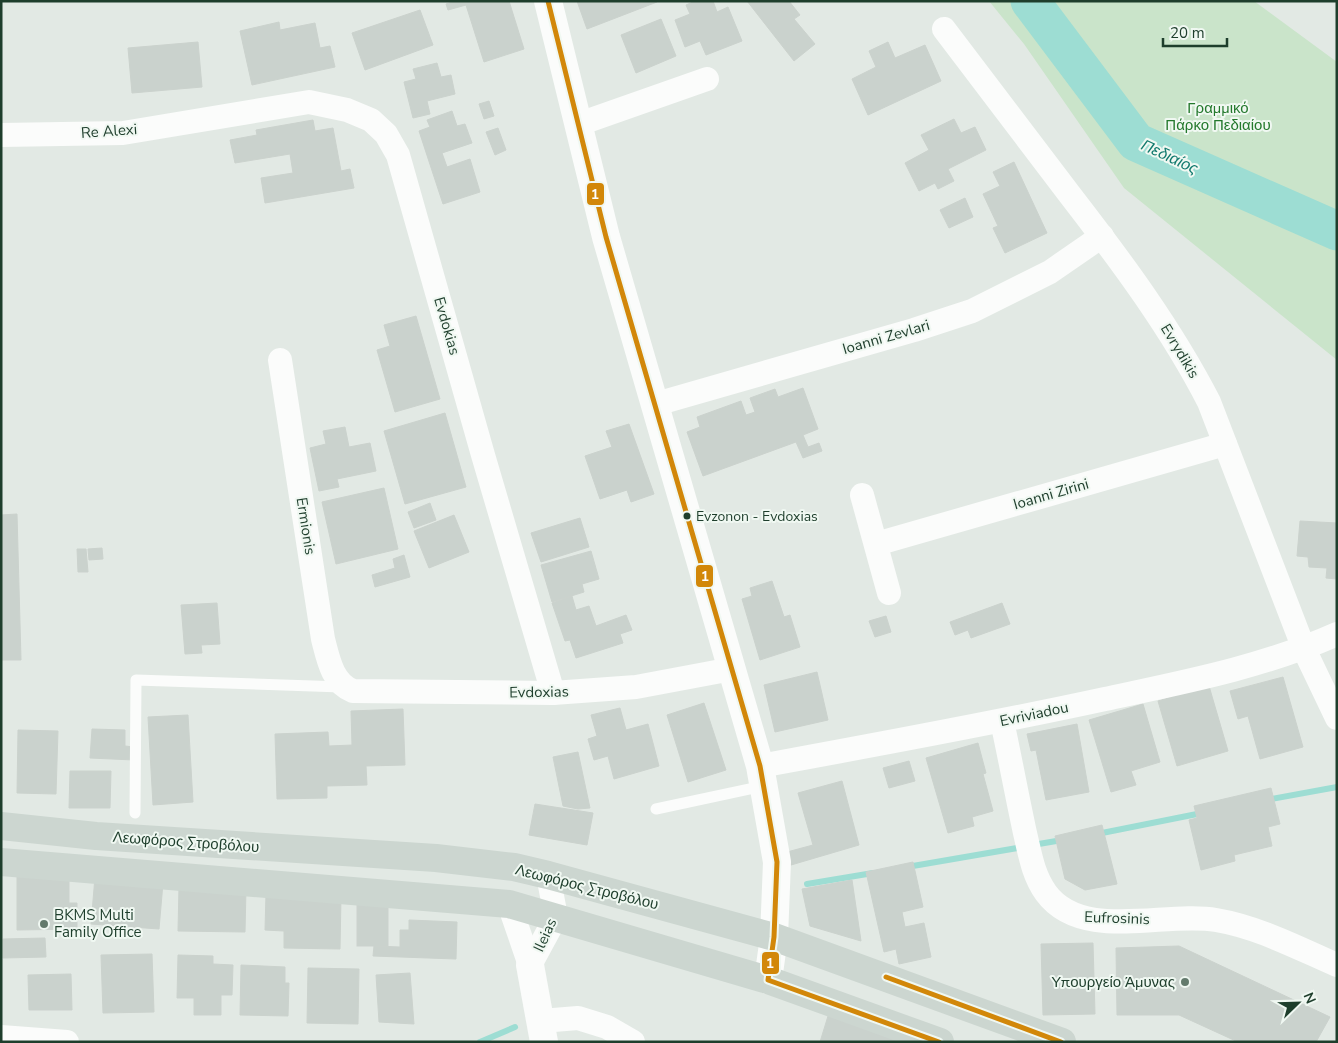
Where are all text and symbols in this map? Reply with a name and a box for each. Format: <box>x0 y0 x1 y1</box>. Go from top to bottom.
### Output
scale bar <box>1163 15 1227 47</box>
text: 20 m <box>1170 23 1205 43</box>
park label: Γραμμικό Πάρκο Πεδιαίου <box>1165 98 1271 135</box>
street label: Re Alexi <box>80 119 138 143</box>
water label: Πεδιαίος <box>1138 134 1202 180</box>
line badge: 1 <box>586 182 605 206</box>
text: 1 <box>591 185 599 204</box>
street label: Evdokias <box>429 295 465 357</box>
street label: Ioanni Zevlari <box>840 315 932 359</box>
street label: Evrydikis <box>1156 320 1204 382</box>
street label: Ioanni Zirini <box>1011 474 1091 514</box>
street label: Ermionis <box>292 496 320 556</box>
place label: Evzonon - Evdoxias <box>696 507 818 526</box>
marker: Evzonon - Evdoxias <box>682 511 692 521</box>
line badge: 1 <box>695 564 714 588</box>
text: 1 <box>701 567 709 586</box>
street label: Evdoxias <box>509 681 569 703</box>
street label: Evriviadou <box>998 697 1070 731</box>
street label: Λεωφόρος Στροβόλου <box>112 827 260 857</box>
street label: Λεωφόρος Στροβόλου <box>513 860 661 914</box>
place label: BKMS Multi Family Office <box>54 905 141 942</box>
street label: Eufrosinis <box>1084 907 1150 929</box>
street label: Ileias <box>529 915 561 955</box>
marker: BKMS Multi Family Office <box>38 918 50 930</box>
line badge: 1 <box>761 951 780 975</box>
text: 1 <box>766 954 774 973</box>
place label: Υπουργείο Άμυνας <box>1051 972 1175 992</box>
marker: Υπουργείο Άμυνας <box>1179 976 1191 988</box>
north arrow <box>1273 978 1323 1028</box>
text: N <box>1299 990 1320 1007</box>

